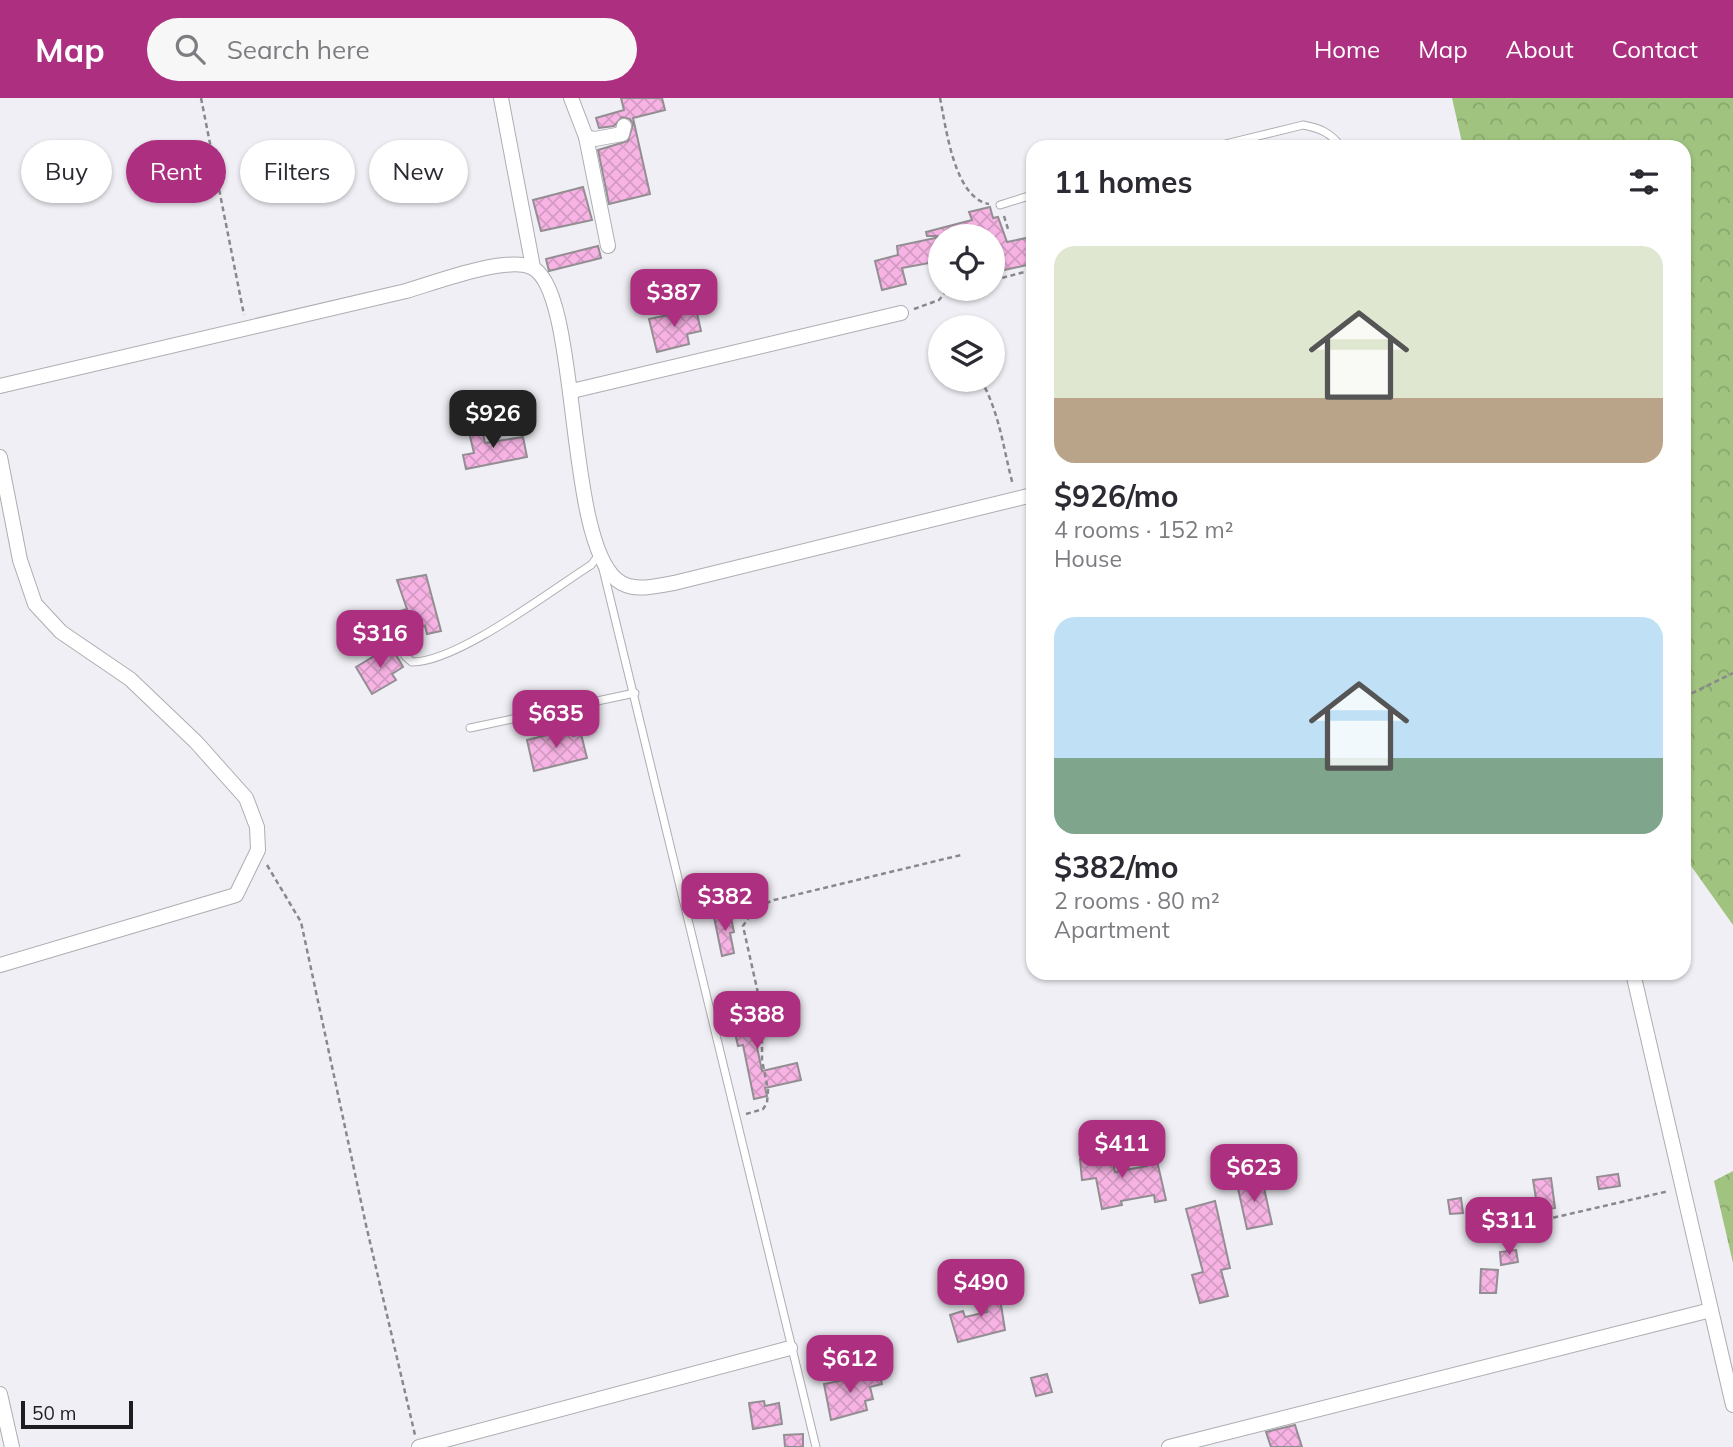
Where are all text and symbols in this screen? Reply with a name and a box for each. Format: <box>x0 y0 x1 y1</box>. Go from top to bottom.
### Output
search box <box>147 18 637 81</box>
text: Map <box>35 29 105 70</box>
icon: search <box>171 30 209 68</box>
text: Search here <box>227 33 370 66</box>
text: Home <box>1314 34 1380 64</box>
text: Map <box>1418 34 1468 64</box>
text: About <box>1506 34 1574 64</box>
text: Contact <box>1612 34 1698 64</box>
chip: Buy <box>21 140 112 203</box>
chip: Rent <box>126 140 226 203</box>
chip: Filters <box>240 140 355 203</box>
chip: New <box>369 140 468 203</box>
text: 11 homes <box>1054 163 1193 201</box>
icon: filters <box>1625 163 1663 201</box>
map controls <box>928 224 1005 392</box>
button: locate <box>928 224 1005 301</box>
pin: $387 <box>633 270 715 329</box>
text: $387 <box>646 277 702 306</box>
icon: home <box>1296 292 1422 418</box>
button: layers <box>928 315 1005 392</box>
pin: $926 <box>452 390 534 450</box>
text: $926 <box>465 398 521 427</box>
text: $926/mo <box>1054 477 1178 515</box>
text: 4 rooms · 152 m² <box>1054 515 1234 544</box>
text: House <box>1054 544 1122 573</box>
pin: $316 <box>339 610 421 670</box>
text: $316 <box>352 618 408 647</box>
icon: home <box>1296 663 1422 789</box>
pin: $635 <box>515 690 597 750</box>
text: $635 <box>528 698 584 727</box>
text: $382/mo <box>1054 848 1178 886</box>
pin: $382 <box>684 874 766 933</box>
text: $382 <box>697 881 753 910</box>
text: 2 rooms · 80 m² <box>1054 886 1220 915</box>
text: Apartment <box>1054 915 1170 944</box>
pin: $388 <box>716 992 798 1051</box>
text: $388 <box>729 999 785 1028</box>
pin: $411 <box>1081 1121 1163 1180</box>
text: $411 <box>1094 1128 1150 1157</box>
pin: $623 <box>1213 1144 1295 1204</box>
text: $623 <box>1226 1152 1282 1181</box>
pin: $311 <box>1468 1198 1550 1257</box>
text: $311 <box>1481 1205 1537 1234</box>
pin: $490 <box>940 1260 1022 1319</box>
text: $490 <box>953 1267 1009 1296</box>
pin: $612 <box>809 1336 891 1395</box>
text: $612 <box>822 1343 878 1372</box>
scale bar <box>21 1398 133 1430</box>
text: 50 m <box>32 1401 76 1425</box>

